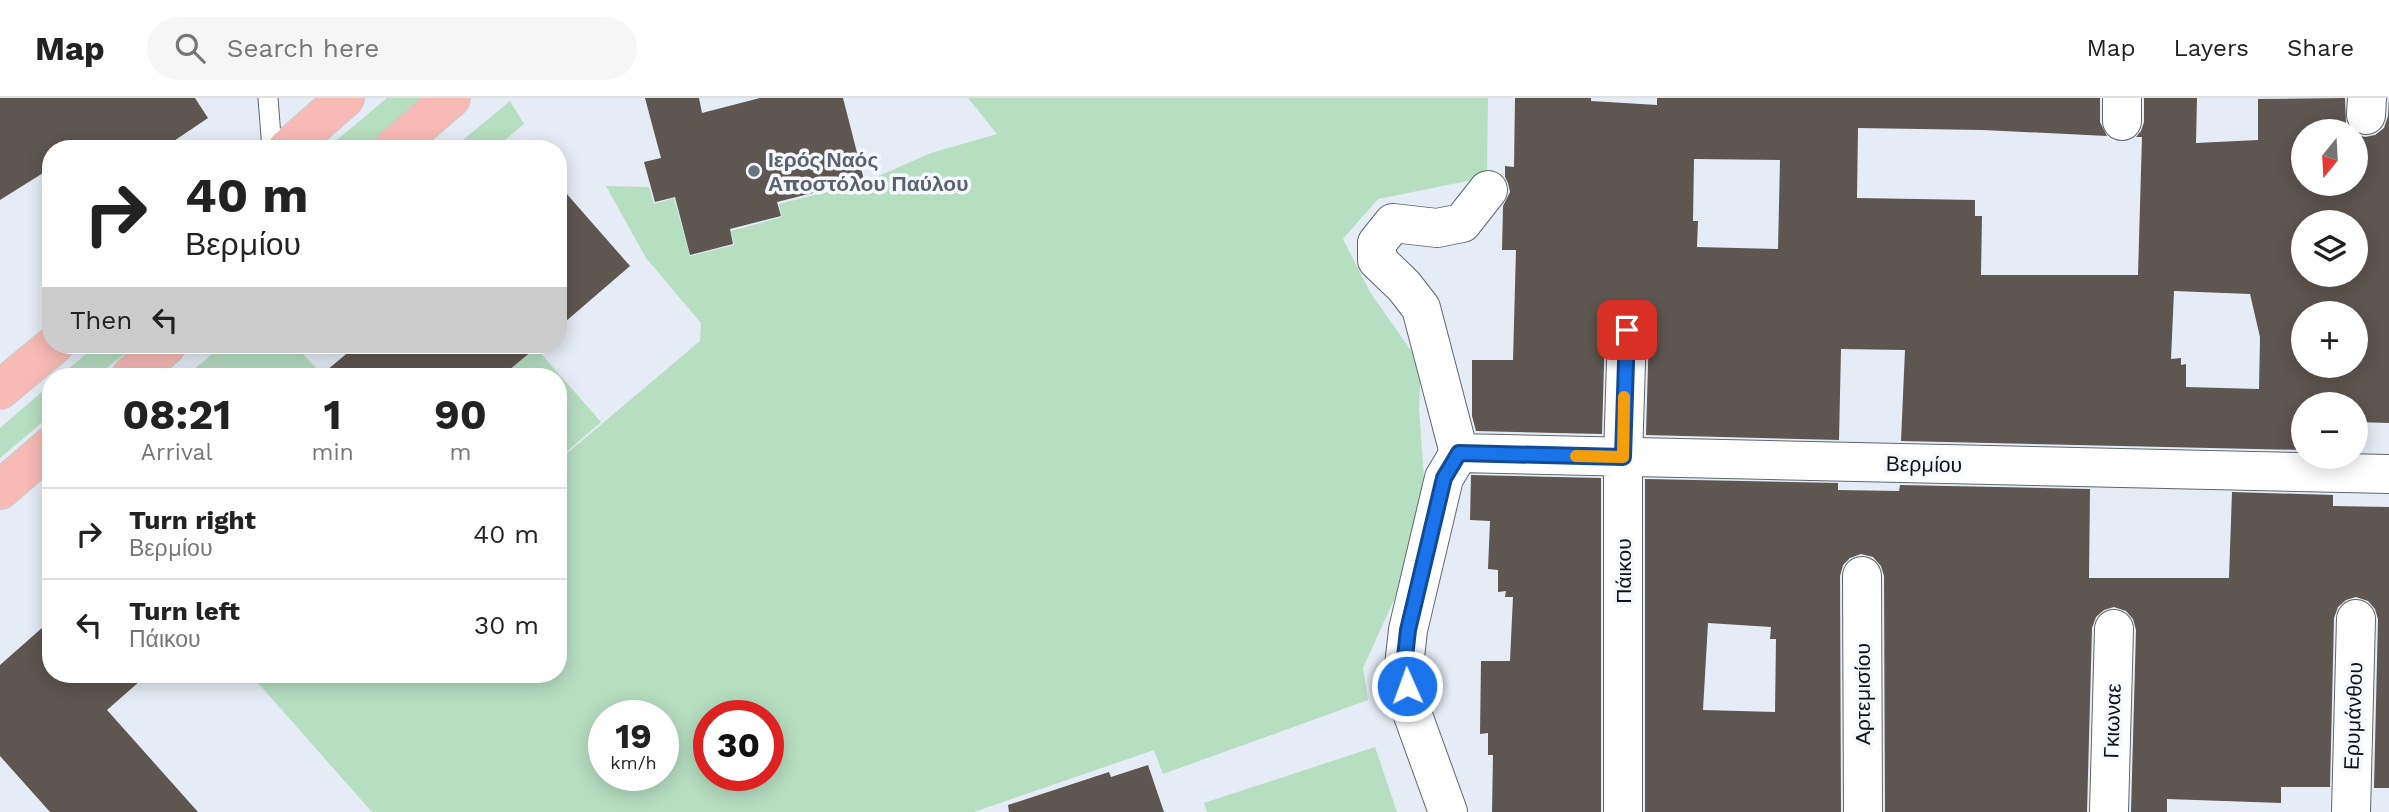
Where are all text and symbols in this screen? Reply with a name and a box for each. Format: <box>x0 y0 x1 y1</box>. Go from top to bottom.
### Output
search box <box>147 17 637 80</box>
text: Map <box>35 29 105 68</box>
icon: search <box>171 29 209 67</box>
text: Search here <box>227 33 379 63</box>
text: Map <box>2087 34 2135 62</box>
text: Layers <box>2173 34 2249 62</box>
text: Share <box>2287 34 2354 62</box>
north arrow <box>2291 119 2368 196</box>
map controls <box>2291 119 2368 469</box>
place label: Ιερός Ναός Αποστόλου Παύλου <box>768 147 968 196</box>
marker: Ιερός Ναός Αποστόλου Παύλου <box>746 163 762 179</box>
text: 40 m <box>185 166 308 224</box>
icon: right <box>70 168 161 259</box>
button: layers <box>2291 210 2368 287</box>
text: Βερμίου <box>185 225 301 263</box>
pin <box>1597 300 1657 360</box>
icon: left <box>146 301 184 339</box>
button: + <box>2291 301 2368 378</box>
text: Then <box>70 305 132 335</box>
icon: arrive <box>1608 311 1646 349</box>
text: 08:21 <box>122 390 231 439</box>
text: 1 <box>324 390 342 439</box>
text: 90 <box>434 390 487 439</box>
button: − <box>2291 392 2368 469</box>
text: Arrival <box>141 439 213 466</box>
text: min <box>311 439 354 466</box>
text: m <box>449 439 471 466</box>
street label: Βερμίου <box>1886 451 1962 477</box>
text: Turn right <box>129 505 256 535</box>
icon: right <box>70 515 108 553</box>
text: 40 m <box>473 519 539 549</box>
text: Βερμίου <box>129 535 212 562</box>
street label: Πάικου <box>1611 538 1636 604</box>
text: Turn left <box>129 596 240 626</box>
icon: left <box>70 606 108 644</box>
text: 30 m <box>474 610 539 640</box>
text: Πάικου <box>129 626 201 653</box>
street label: Αρτεμισίου <box>1850 643 1875 745</box>
position arrow <box>1370 649 1444 723</box>
street label: Ερυμάνθου <box>2339 662 2367 770</box>
street label: Γκιωναε <box>2098 683 2126 759</box>
speed limit sign: 30 <box>693 700 784 791</box>
text: 19 <box>615 715 652 757</box>
text: km/h <box>610 752 657 773</box>

